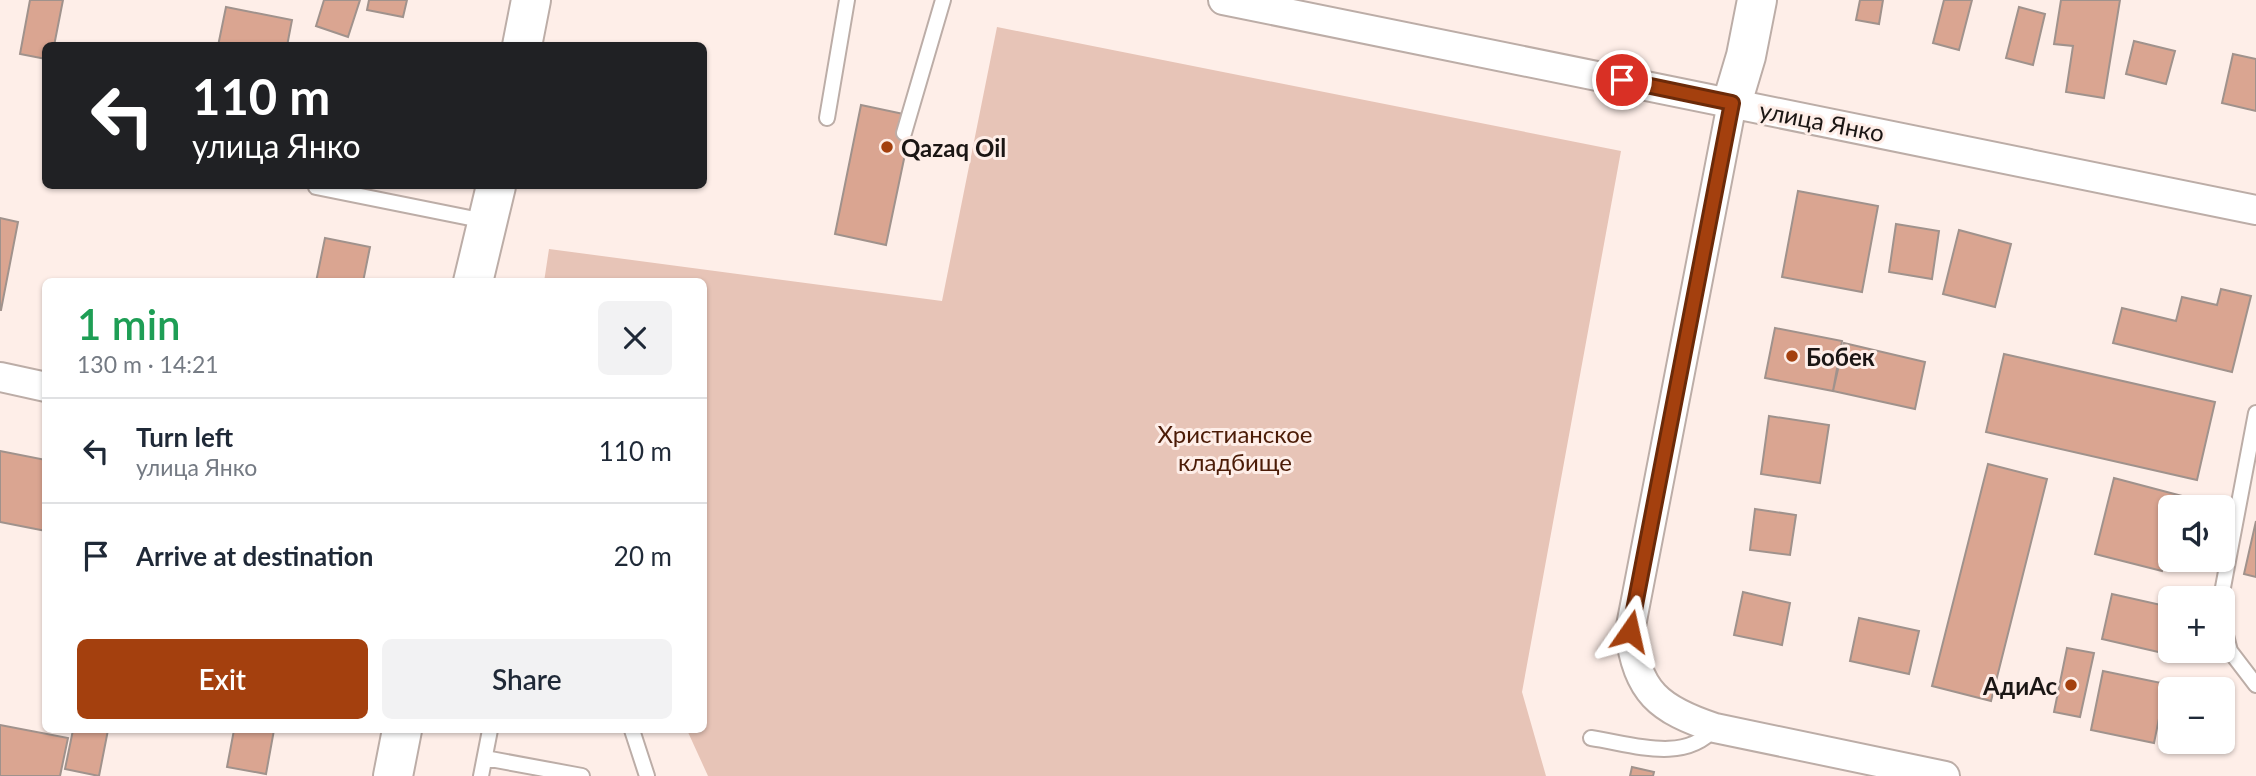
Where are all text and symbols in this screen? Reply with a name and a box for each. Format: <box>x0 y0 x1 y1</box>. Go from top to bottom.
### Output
pin <box>1592 50 1652 110</box>
icon: arrive <box>1603 61 1641 99</box>
text: 110 m <box>192 67 330 125</box>
icon: left <box>77 70 168 161</box>
street label: улица Янко <box>1757 95 1887 147</box>
text: улица Янко <box>192 126 361 165</box>
place label: Qazaq Oil <box>901 133 1006 162</box>
marker: Qazaq Oil <box>879 139 895 155</box>
text: 1 min <box>77 299 181 349</box>
button: close <box>598 301 672 375</box>
place label: Бобек <box>1806 342 1875 371</box>
marker: Бобек <box>1784 348 1800 364</box>
text: 130 m · 14:21 <box>77 350 219 378</box>
park label: Христианское кладбище <box>1157 419 1313 476</box>
text: Turn left <box>136 421 233 453</box>
icon: left <box>77 432 115 470</box>
text: 110 m <box>599 435 672 467</box>
text: улица Янко <box>136 453 257 481</box>
map controls <box>2158 495 2235 754</box>
button: sound <box>2158 495 2235 572</box>
icon: arrive <box>77 537 115 575</box>
text: Arrive at destination <box>136 540 373 572</box>
text: 20 m <box>614 540 672 572</box>
button: + <box>2158 586 2235 663</box>
position arrow <box>1593 594 1667 668</box>
button: Exit <box>77 639 368 719</box>
button: Share <box>382 639 672 719</box>
place label: АдиАс <box>1982 671 2057 700</box>
marker: АдиАс <box>2063 677 2079 693</box>
button: − <box>2158 677 2235 754</box>

